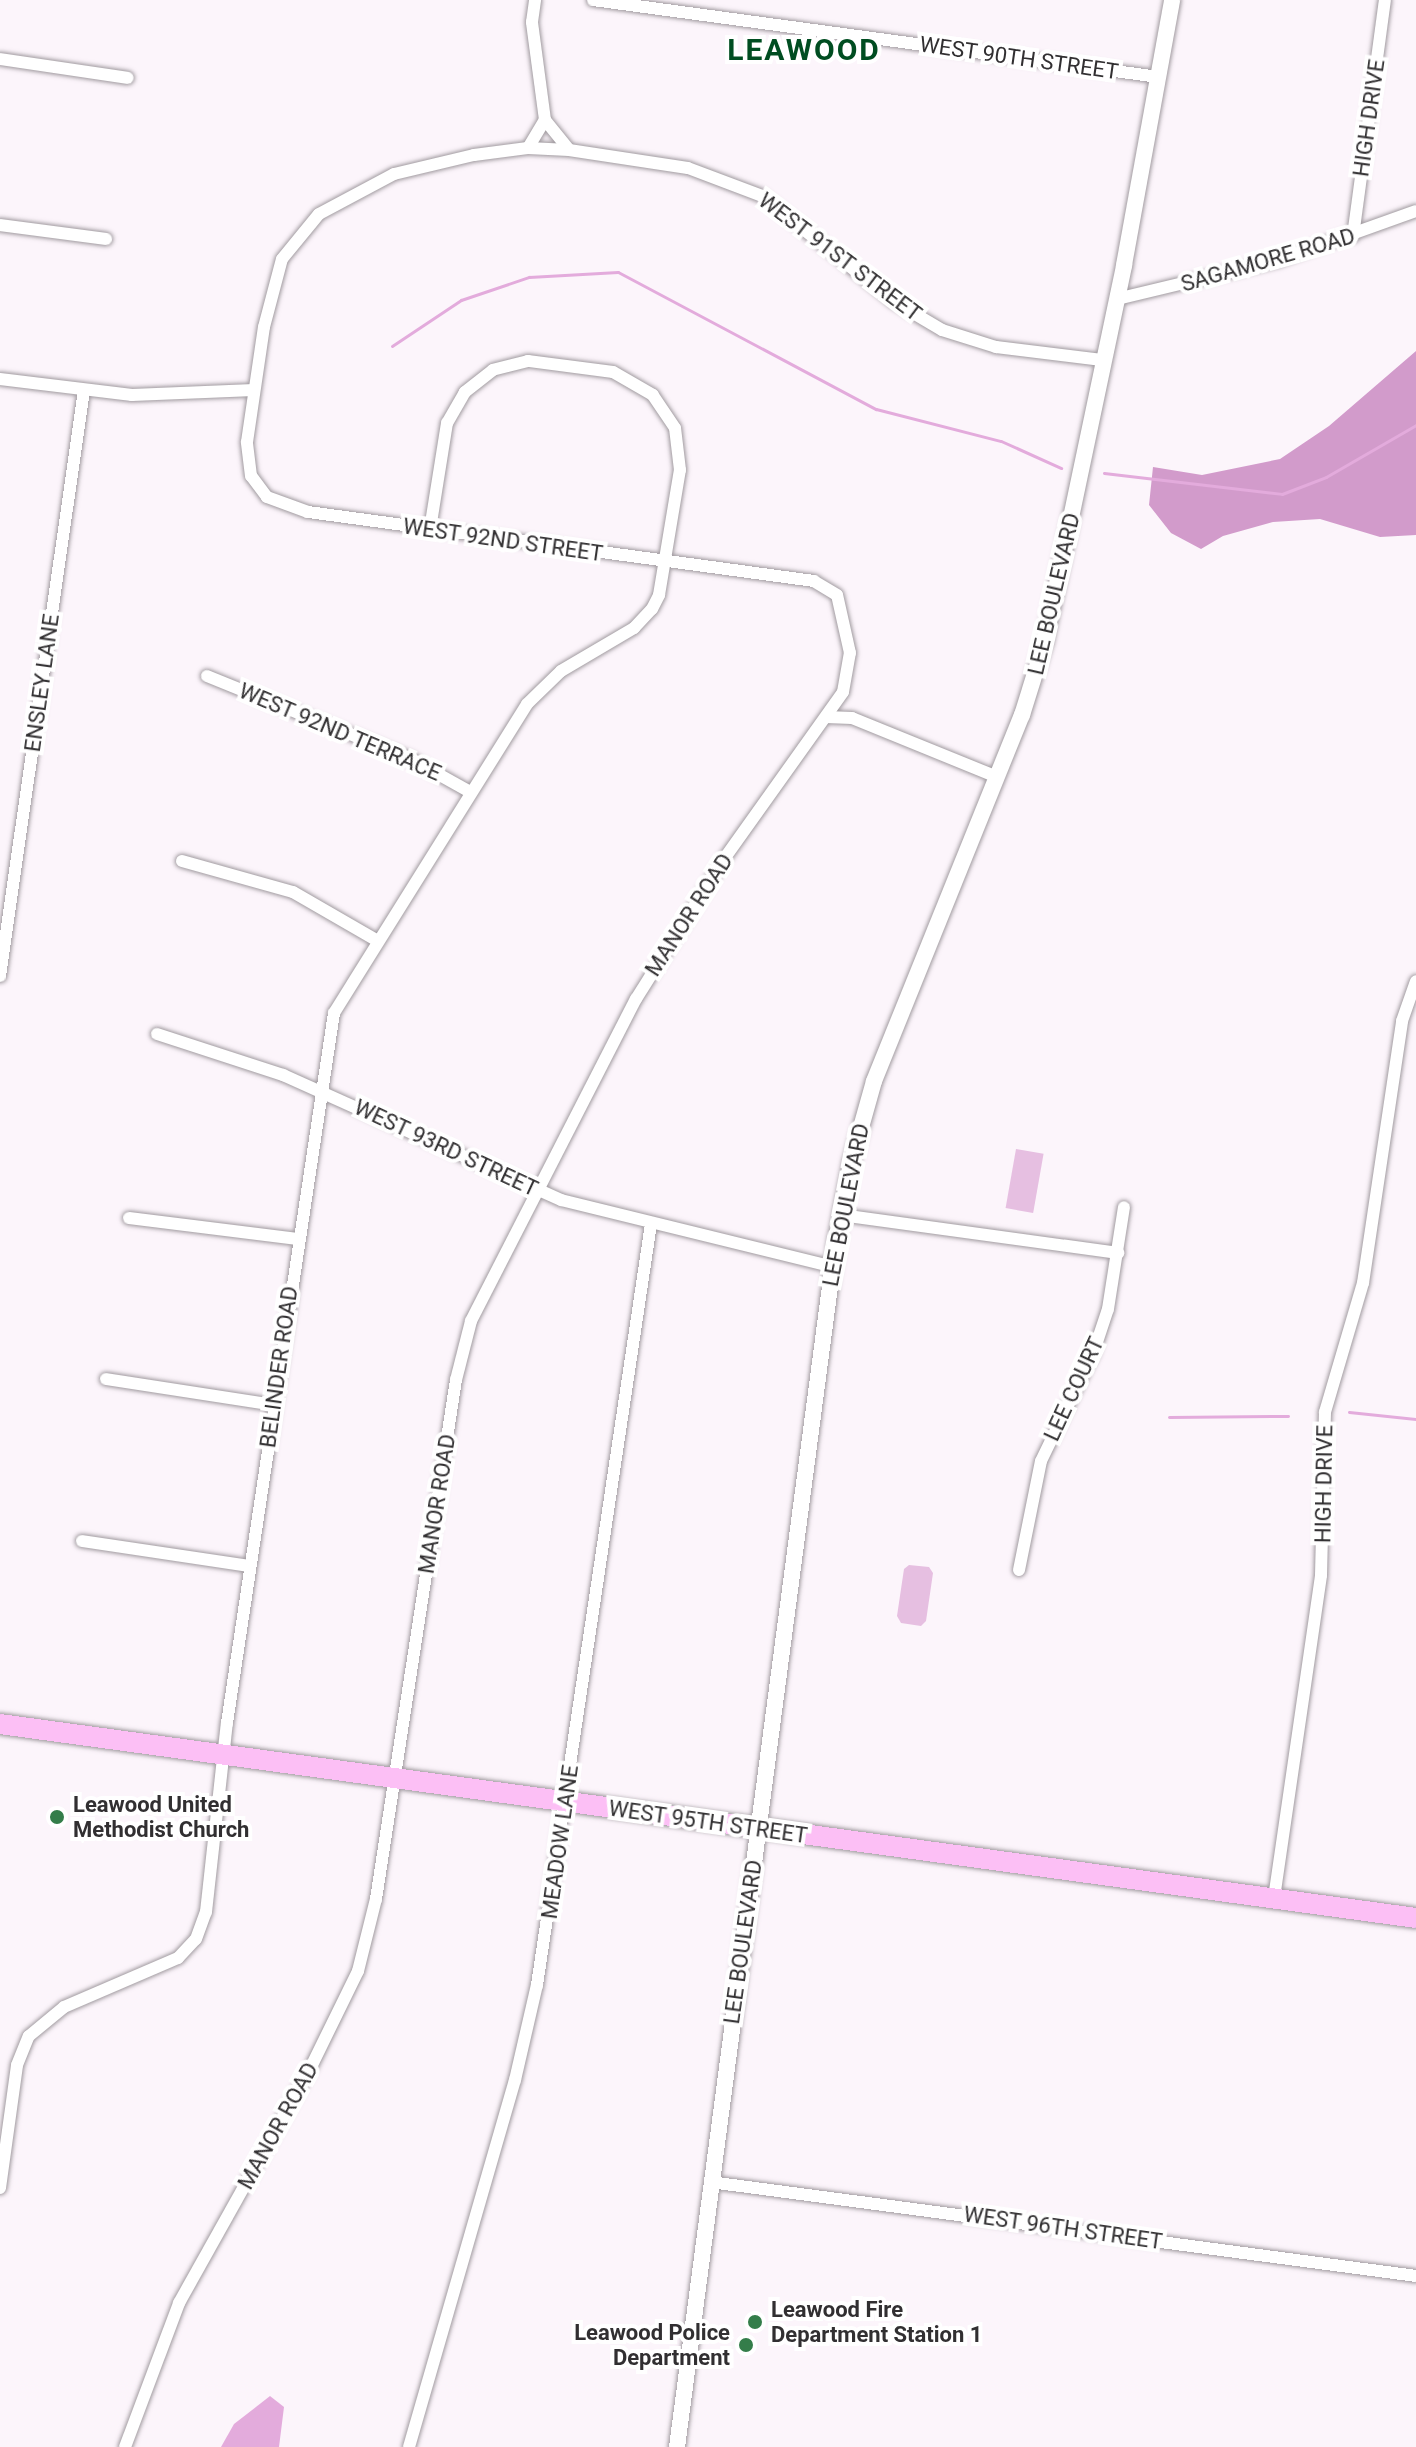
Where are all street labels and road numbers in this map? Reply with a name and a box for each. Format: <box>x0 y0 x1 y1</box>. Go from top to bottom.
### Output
street label: WEST 90TH STREET <box>918 31 1120 85</box>
street label: HIGH DRIVE <box>1348 58 1390 178</box>
street label: WEST 91ST STREET <box>753 187 927 327</box>
street label: SAGAMORE ROAD <box>1178 223 1358 297</box>
street label: LEE BOULEVARD <box>1023 510 1085 678</box>
street label: WEST 92ND STREET <box>401 513 605 567</box>
street label: ENSLEY LANE <box>19 612 65 754</box>
street label: WEST 92ND TERRACE <box>235 677 445 787</box>
street label: MANOR ROAD <box>640 849 738 981</box>
street label: WEST 93RD STREET <box>350 1094 542 1202</box>
street label: LEE BOULEVARD <box>817 1121 875 1289</box>
street label: BELINDER ROAD <box>255 1284 303 1450</box>
street label: LEE COURT <box>1038 1333 1110 1445</box>
street label: HIGH DRIVE <box>1310 1425 1338 1543</box>
street label: MANOR ROAD <box>413 1432 461 1576</box>
street label: MEADOW LANE <box>536 1763 584 1921</box>
street label: WEST 95TH STREET <box>607 1795 809 1849</box>
street label: LEE BOULEVARD <box>718 1858 768 2026</box>
street label: MANOR ROAD <box>232 2058 324 2194</box>
street label: WEST 96TH STREET <box>962 2201 1164 2255</box>

